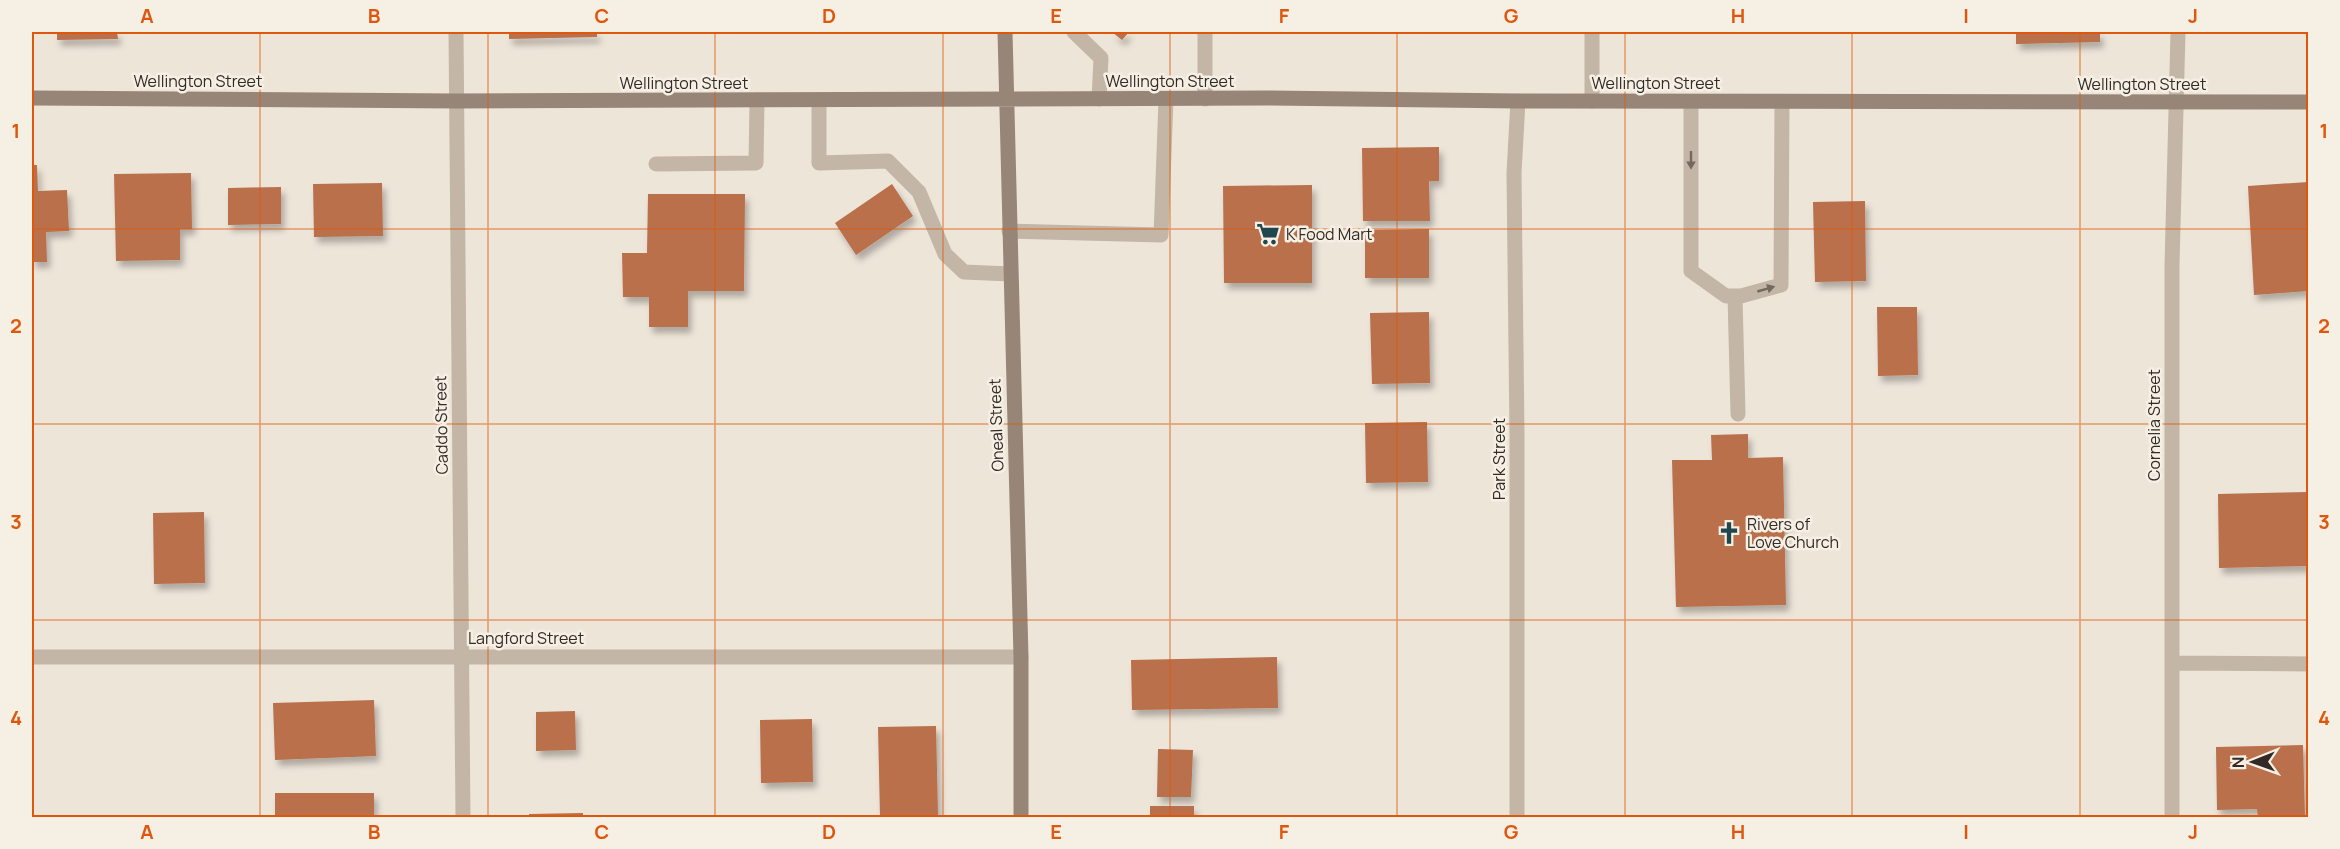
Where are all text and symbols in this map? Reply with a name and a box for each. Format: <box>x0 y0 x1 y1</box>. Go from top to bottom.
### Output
text: A <box>140 2 154 29</box>
text: B <box>368 2 381 29</box>
text: C <box>595 2 609 29</box>
text: D <box>822 2 836 29</box>
text: E <box>1050 2 1062 29</box>
text: F <box>1279 2 1290 29</box>
text: G <box>1504 2 1519 29</box>
text: H <box>1731 2 1745 29</box>
text: I <box>1963 2 1969 29</box>
text: J <box>2188 2 2198 29</box>
street label: Wellington Street <box>134 70 262 92</box>
street label: Wellington Street <box>1106 70 1234 92</box>
street label: Wellington Street <box>620 72 748 94</box>
street label: Wellington Street <box>1592 72 1720 94</box>
street label: Wellington Street <box>2078 73 2206 95</box>
text: 1 <box>12 117 20 144</box>
text: 1 <box>2320 117 2328 144</box>
one-way arrow <box>1686 151 1696 170</box>
supermarket icon: K Food Mart <box>1255 221 1281 247</box>
place label: K Food Mart <box>1286 223 1372 245</box>
one-way arrow <box>1757 284 1775 294</box>
text: 2 <box>10 312 22 339</box>
text: 2 <box>2318 312 2330 339</box>
street label: Cornelia Street <box>2143 369 2165 481</box>
street label: Caddo Street <box>429 375 453 475</box>
street label: Oneal Street <box>983 378 1009 472</box>
street label: Park Street <box>1488 418 1510 500</box>
text: 3 <box>10 508 22 535</box>
text: 3 <box>2318 508 2330 535</box>
place label: Rivers of Love Church <box>1747 513 1839 553</box>
church icon: Rivers of Love Church <box>1716 520 1742 546</box>
street label: Langford Street <box>468 627 584 649</box>
text: 4 <box>10 704 22 731</box>
text: 4 <box>2318 704 2330 731</box>
north arrow <box>2223 732 2283 792</box>
text: N <box>2227 756 2249 768</box>
text: A <box>140 818 154 845</box>
text: B <box>368 818 381 845</box>
text: C <box>595 818 609 845</box>
text: D <box>822 818 836 845</box>
text: E <box>1050 818 1062 845</box>
text: F <box>1279 818 1290 845</box>
text: G <box>1504 818 1519 845</box>
text: H <box>1731 818 1745 845</box>
text: I <box>1963 818 1969 845</box>
text: J <box>2188 818 2198 845</box>

